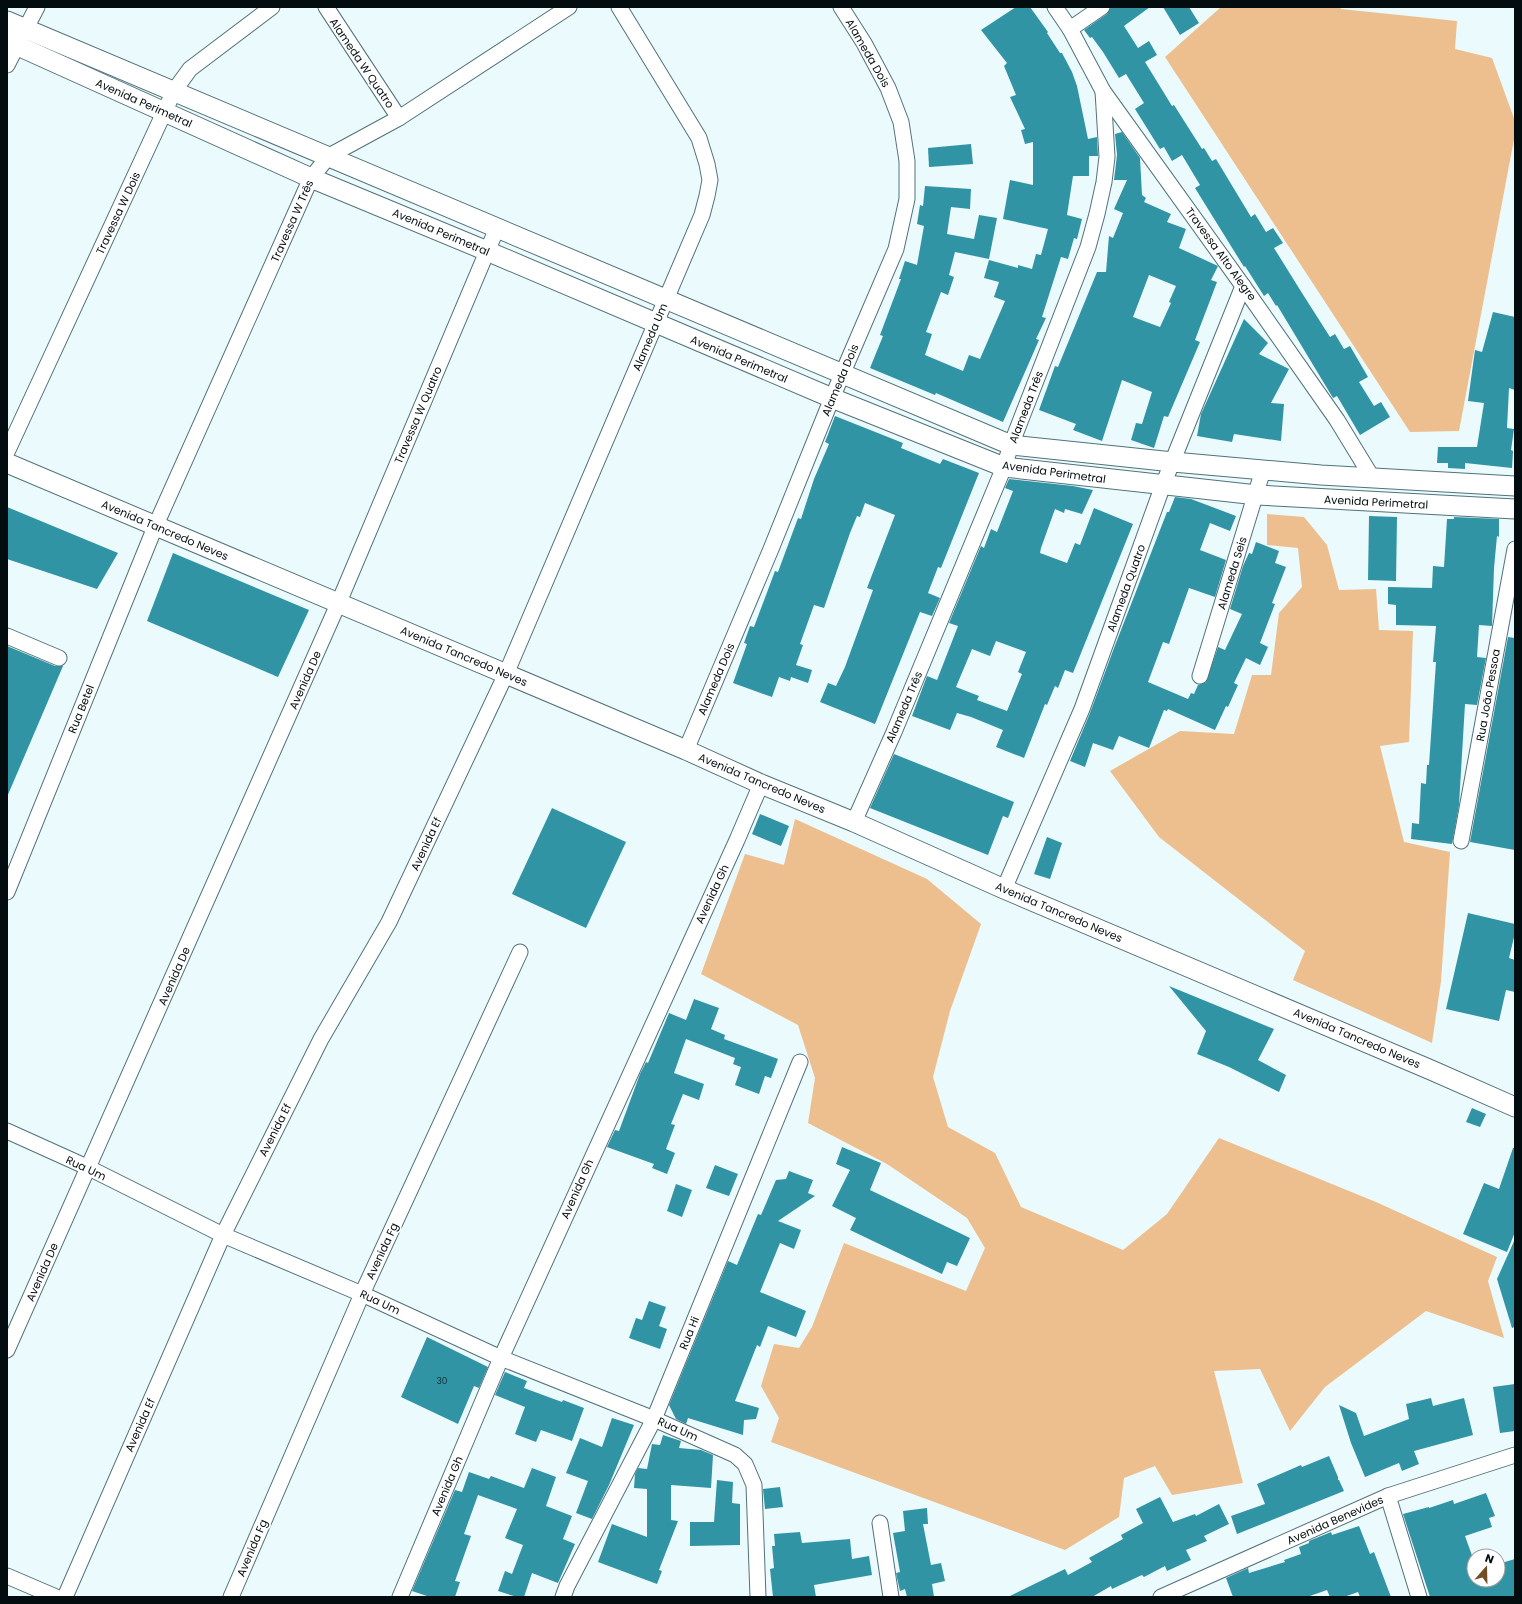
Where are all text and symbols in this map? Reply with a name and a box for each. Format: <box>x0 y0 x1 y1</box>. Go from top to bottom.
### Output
street label: Alameda W Quatro <box>326 15 398 111</box>
street label: Alameda Dois <box>842 16 894 90</box>
street label: Avenida Perimetral <box>93 74 195 132</box>
street label: Travessa W Dois <box>92 169 144 257</box>
street label: Travessa W Três <box>267 177 317 265</box>
street label: Avenida Perimetral <box>390 204 492 260</box>
street label: Travessa Alto Alegre <box>1182 204 1260 304</box>
street label: Alameda Um <box>629 301 671 373</box>
street label: Avenida Perimetral <box>688 331 790 387</box>
street label: Alameda Dois <box>818 341 862 418</box>
street label: Travessa W Quatro <box>390 364 446 466</box>
street label: Alameda Três <box>1005 368 1047 445</box>
street label: Avenida Perimetral <box>1001 457 1107 487</box>
street label: Avenida Perimetral <box>1323 491 1429 513</box>
street label: Avenida Tancredo Neves <box>99 496 231 564</box>
street label: Alameda Seis <box>1213 534 1251 611</box>
street label: Alameda Quatro <box>1103 542 1149 634</box>
street label: Avenida Tancredo Neves <box>398 622 530 690</box>
street label: Alameda Dois <box>694 640 738 717</box>
street label: Avenida De <box>285 648 325 712</box>
street label: Rua João Pessoa <box>1472 648 1504 742</box>
street label: Alameda Três <box>882 669 926 745</box>
street label: Rua Betel <box>64 682 98 736</box>
street label: Avenida Tancredo Neves <box>696 749 828 817</box>
street label: Avenida Ef <box>407 814 446 873</box>
street label: Avenida Gh <box>691 862 733 926</box>
street label: Avenida Tancredo Neves <box>993 878 1125 946</box>
street label: Avenida De <box>154 944 194 1008</box>
street label: Avenida Tancredo Neves <box>1291 1004 1423 1072</box>
street label: Avenida Ef <box>255 1101 295 1159</box>
street label: Rua Um <box>63 1152 109 1184</box>
street label: Avenida Gh <box>557 1157 597 1221</box>
street label: Avenida Fg <box>362 1220 402 1282</box>
street label: Avenida De <box>22 1240 62 1304</box>
street label: Rua Um <box>357 1286 403 1318</box>
street label: Rua Hi <box>675 1314 703 1352</box>
house number: 30 <box>437 1375 448 1387</box>
street label: Avenida Ef <box>121 1395 159 1454</box>
street label: Rua Um <box>655 1413 701 1445</box>
street label: Avenida Gh <box>427 1454 467 1518</box>
street label: Avenida Benevides <box>1284 1491 1386 1549</box>
street label: Avenida Fg <box>233 1517 271 1579</box>
north arrow <box>1466 1548 1506 1588</box>
text: N <box>1483 1550 1496 1568</box>

